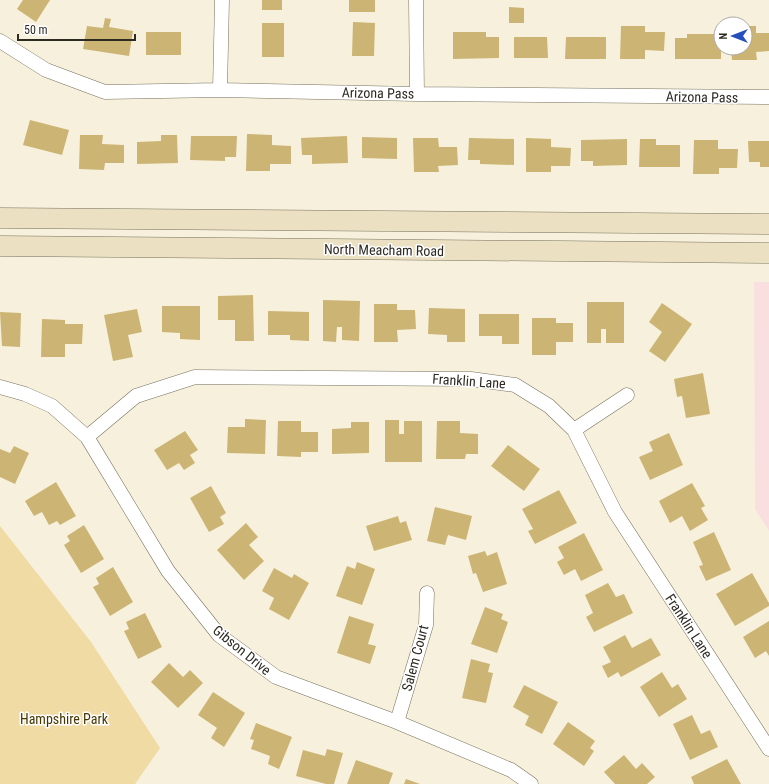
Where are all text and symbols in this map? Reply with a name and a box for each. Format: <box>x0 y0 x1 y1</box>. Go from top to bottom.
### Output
scale bar <box>18 16 135 42</box>
north arrow <box>713 16 753 56</box>
text: 50 m <box>24 23 48 37</box>
text: N <box>717 32 730 39</box>
street label: Arizona Pass <box>342 84 414 102</box>
street label: Arizona Pass <box>666 88 738 106</box>
street label: North Meacham Road <box>324 241 444 259</box>
street label: Franklin Lane <box>432 370 507 392</box>
street label: Franklin Lane <box>662 591 716 662</box>
street label: Gibson Drive <box>210 622 274 678</box>
street label: Salem Court <box>398 623 432 693</box>
park label: Hampshire Park <box>20 711 109 727</box>

